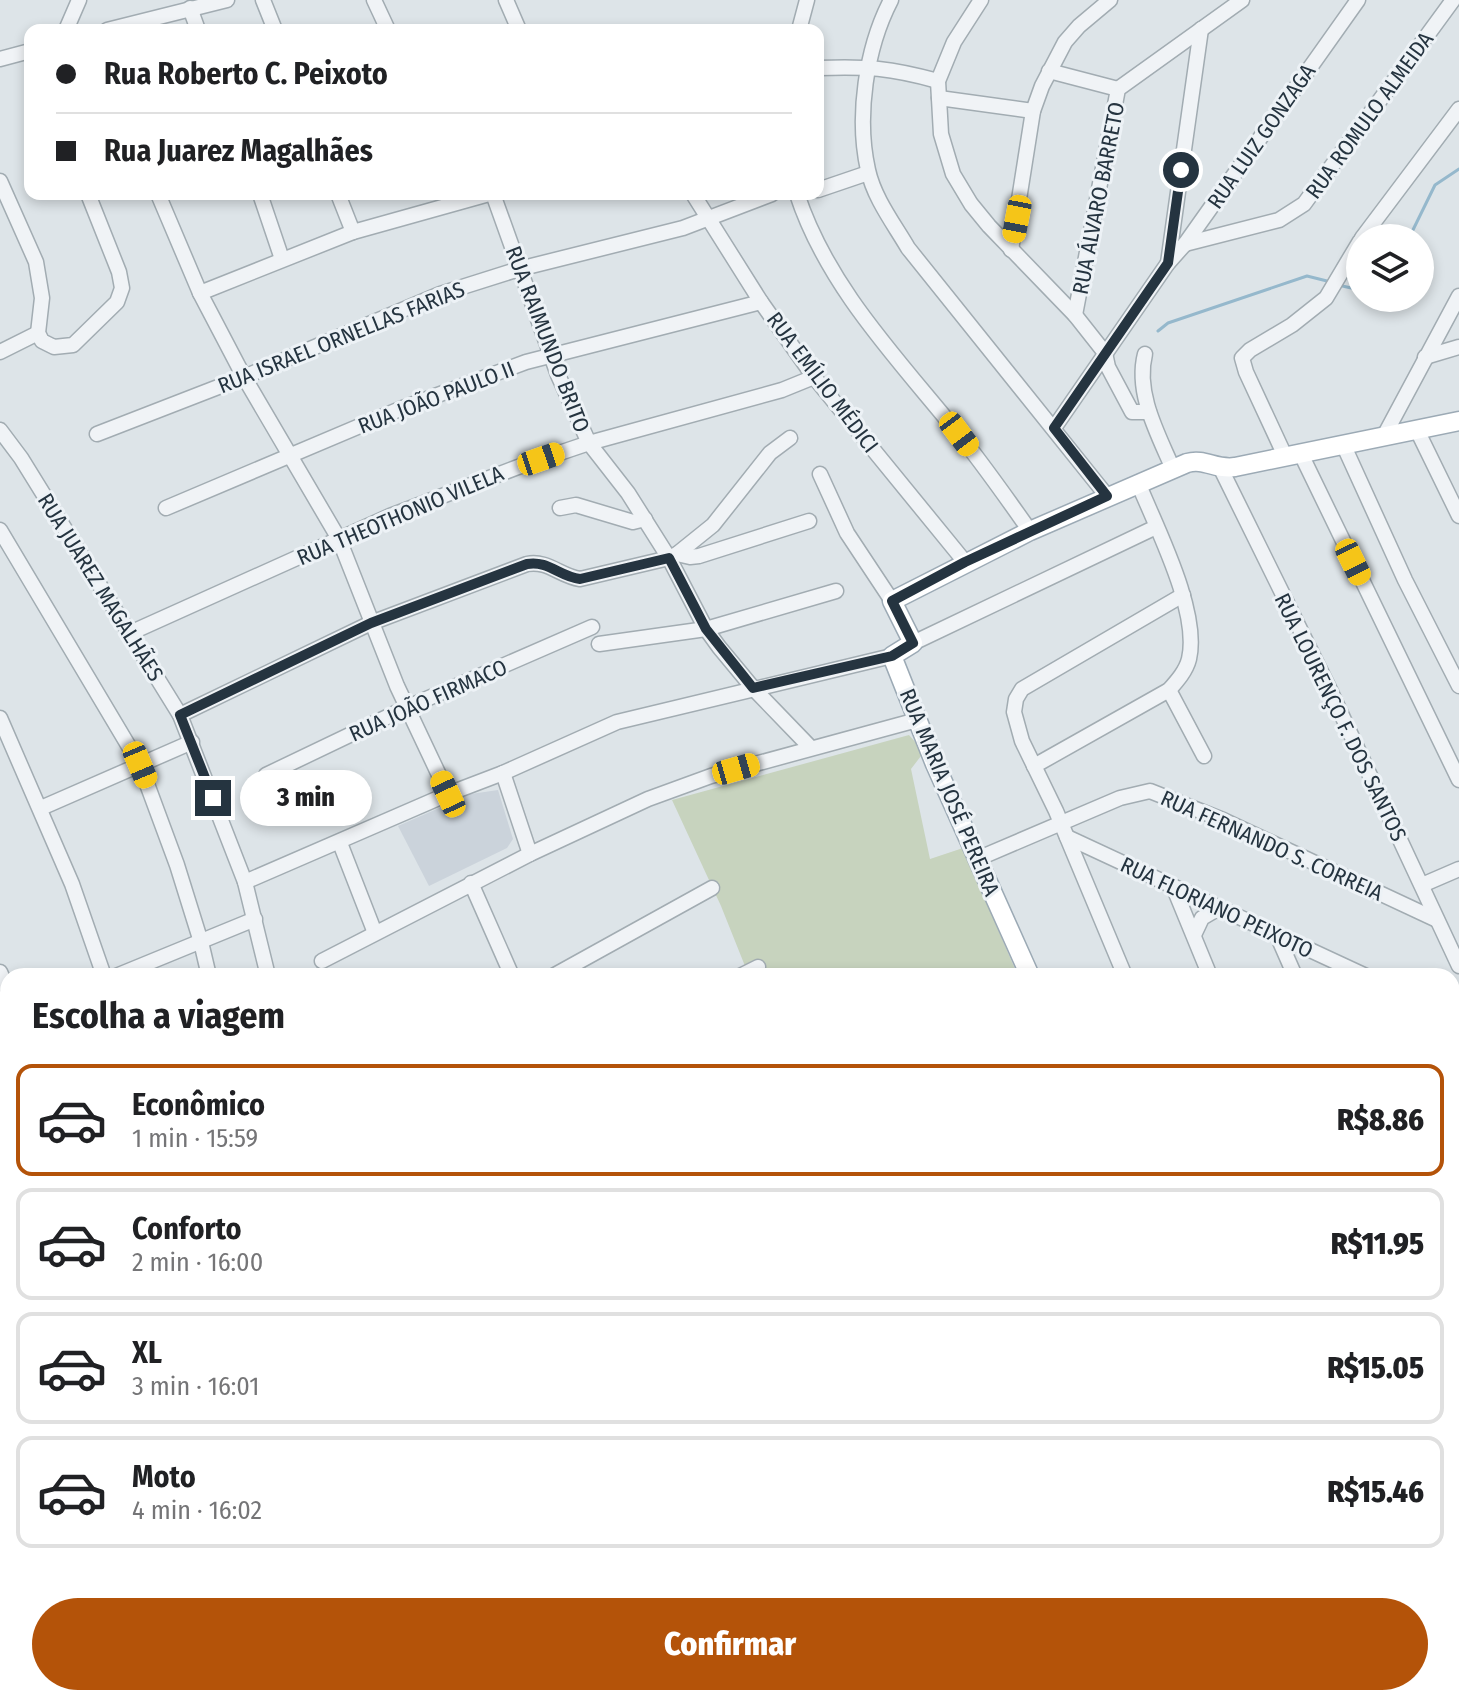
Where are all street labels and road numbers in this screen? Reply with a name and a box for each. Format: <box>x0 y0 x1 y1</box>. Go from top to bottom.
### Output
street label: RUA ROMULO ALMEIDA <box>1300 26 1439 204</box>
street label: RUA LUIZ GONZAGA <box>1201 58 1322 214</box>
street label: RUA ÁLVARO BARRETO <box>1067 100 1130 297</box>
street label: RUA RAIMUNDO BRITO <box>500 242 595 436</box>
street label: RUA ISRAEL ORNELLAS FARIAS <box>214 276 469 399</box>
street label: RUA EMÍLIO MÉDICI <box>761 307 884 458</box>
street label: RUA JOÃO PAULO II <box>354 355 518 440</box>
street label: RUA THEOTHONIO VILELA <box>293 460 508 571</box>
street label: RUA JUAREZ MAGALHÃES <box>32 488 169 686</box>
street label: RUA LOURENÇO F. DOS SANTOS <box>1268 589 1412 846</box>
street label: RUA JOÃO FIRMACO <box>345 654 511 747</box>
street label: RUA MARIA JOSÉ PEREIRA <box>894 684 1006 900</box>
street label: RUA FERNANDO S. CORREIA <box>1157 784 1387 907</box>
street label: RUA FLORIANO PEIXOTO <box>1116 851 1317 964</box>

